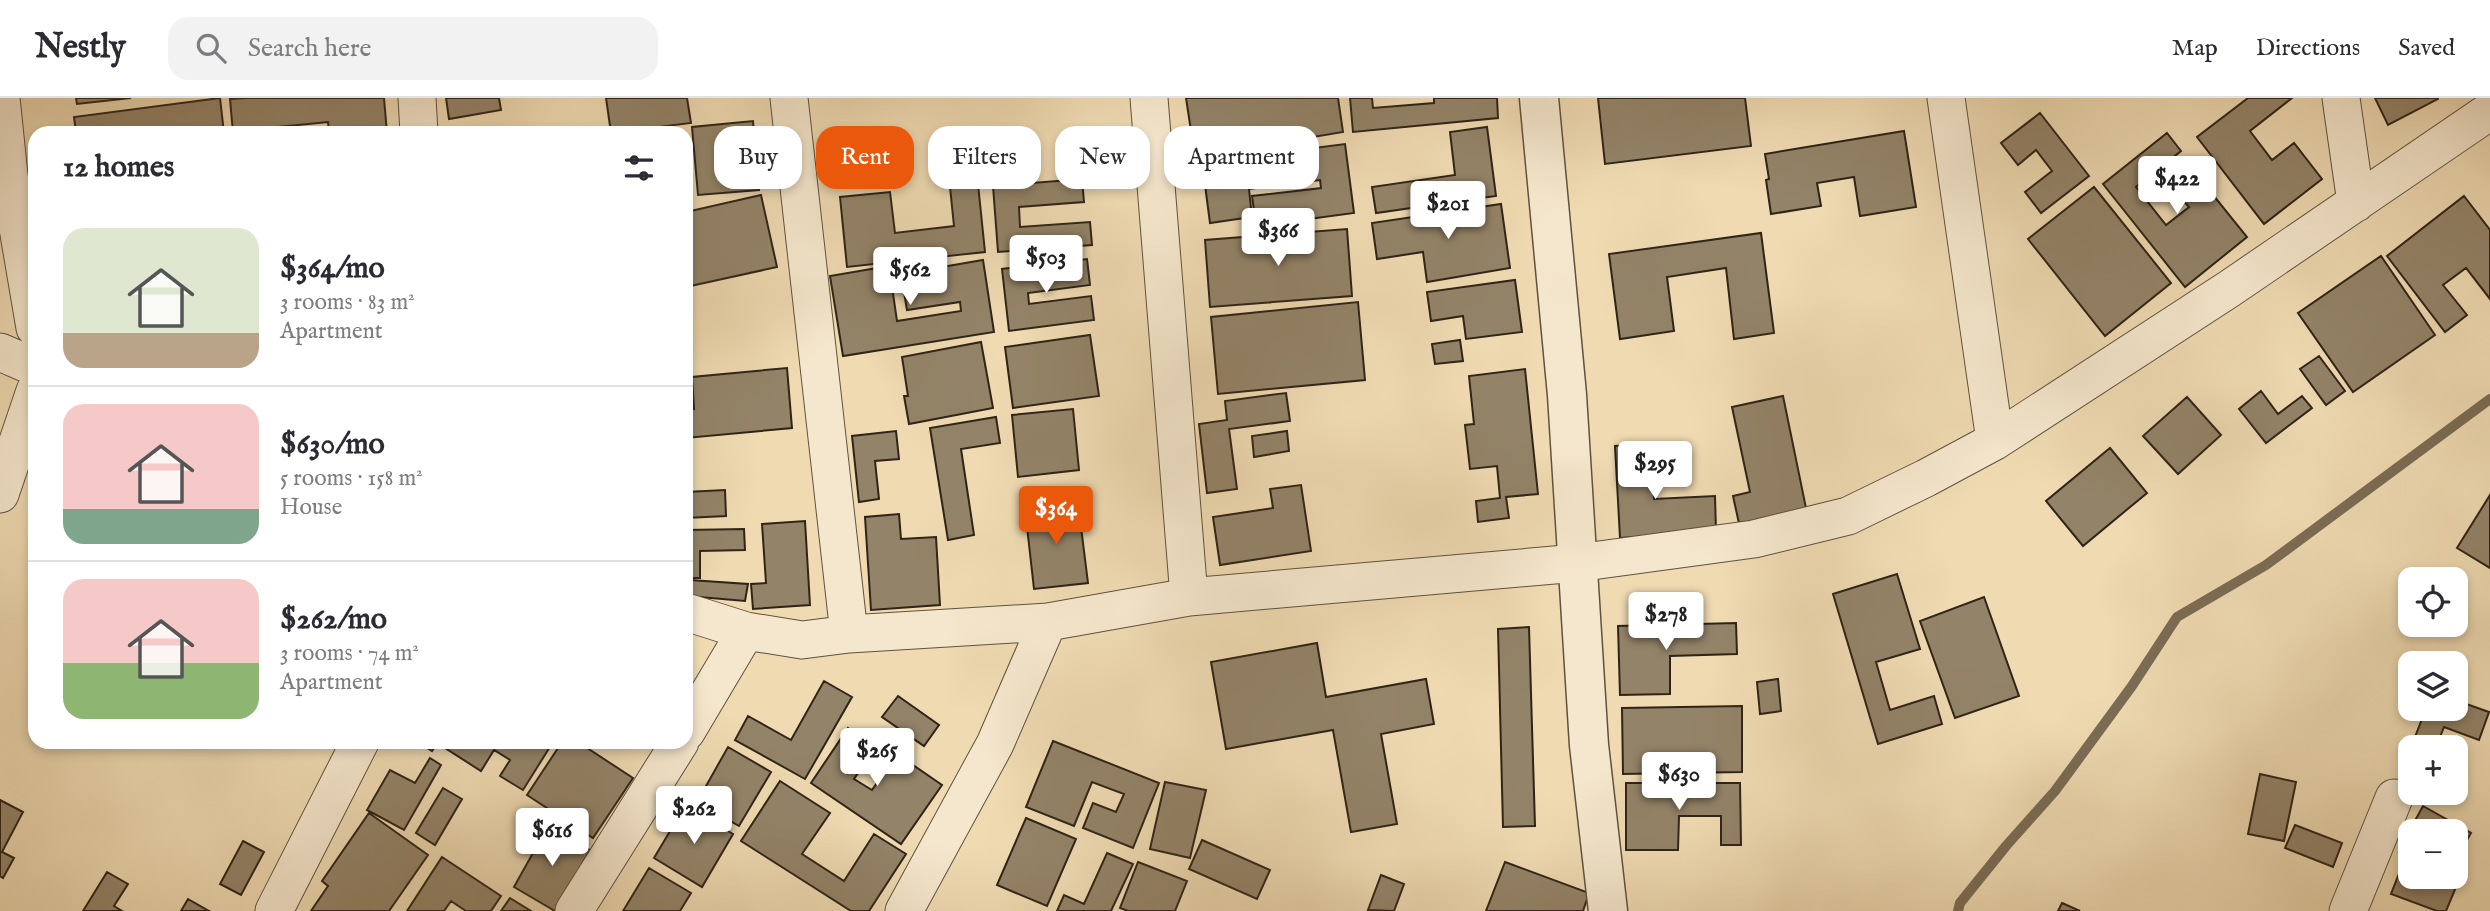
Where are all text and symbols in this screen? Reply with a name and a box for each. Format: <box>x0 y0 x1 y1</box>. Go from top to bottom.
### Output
search box <box>168 17 658 80</box>
text: Nestly <box>35 27 126 69</box>
icon: search <box>192 29 230 67</box>
text: Search here <box>248 32 372 65</box>
text: Map <box>2172 33 2218 64</box>
text: Directions <box>2256 33 2360 64</box>
text: Saved <box>2398 33 2455 64</box>
chip: Buy <box>714 126 802 189</box>
chip: Rent <box>816 126 914 189</box>
chip: Filters <box>928 126 1041 189</box>
chip: New <box>1055 126 1150 189</box>
chip: Apartment <box>1164 126 1319 189</box>
text: 12 homes <box>63 149 174 187</box>
icon: filters <box>620 149 658 187</box>
pin: $422 <box>2136 156 2218 216</box>
text: $422 <box>2154 164 2200 193</box>
pin: $201 <box>1407 181 1489 241</box>
text: $201 <box>1426 189 1470 218</box>
pin: $366 <box>1237 208 1319 268</box>
text: $366 <box>1258 216 1298 245</box>
pin: $503 <box>1005 236 1087 295</box>
text: $503 <box>1026 243 1066 272</box>
pin: $562 <box>869 248 951 307</box>
text: $364/mo <box>280 250 385 288</box>
text: $562 <box>889 255 931 284</box>
icon: home <box>119 256 203 340</box>
text: 3 rooms · 83 m² <box>280 288 415 317</box>
text: Apartment <box>280 317 383 346</box>
text: $630/mo <box>280 426 385 464</box>
icon: home <box>119 432 203 516</box>
pin: $295 <box>1614 442 1696 501</box>
text: $295 <box>1634 449 1676 478</box>
text: 5 rooms · 158 m² <box>280 464 423 493</box>
pin: $364 <box>1015 486 1097 546</box>
text: House <box>280 493 342 522</box>
text: $364 <box>1035 494 1077 523</box>
map controls <box>2398 567 2468 889</box>
button: locate <box>2398 567 2468 637</box>
pin: $278 <box>1625 592 1707 652</box>
text: $278 <box>1644 600 1688 629</box>
text: $262/mo <box>280 601 387 639</box>
icon: home <box>119 607 203 691</box>
text: 3 rooms · 74 m² <box>280 639 419 668</box>
button: layers <box>2398 651 2468 721</box>
text: Apartment <box>280 668 383 697</box>
pin: $265 <box>836 728 918 788</box>
button: + <box>2398 735 2468 805</box>
text: $265 <box>856 736 898 765</box>
pin: $630 <box>1638 752 1720 812</box>
text: $630 <box>1658 760 1700 789</box>
pin: $262 <box>653 786 735 846</box>
text: $262 <box>672 794 716 823</box>
pin: $616 <box>511 808 593 868</box>
text: $616 <box>532 816 572 845</box>
button: − <box>2398 819 2468 889</box>

